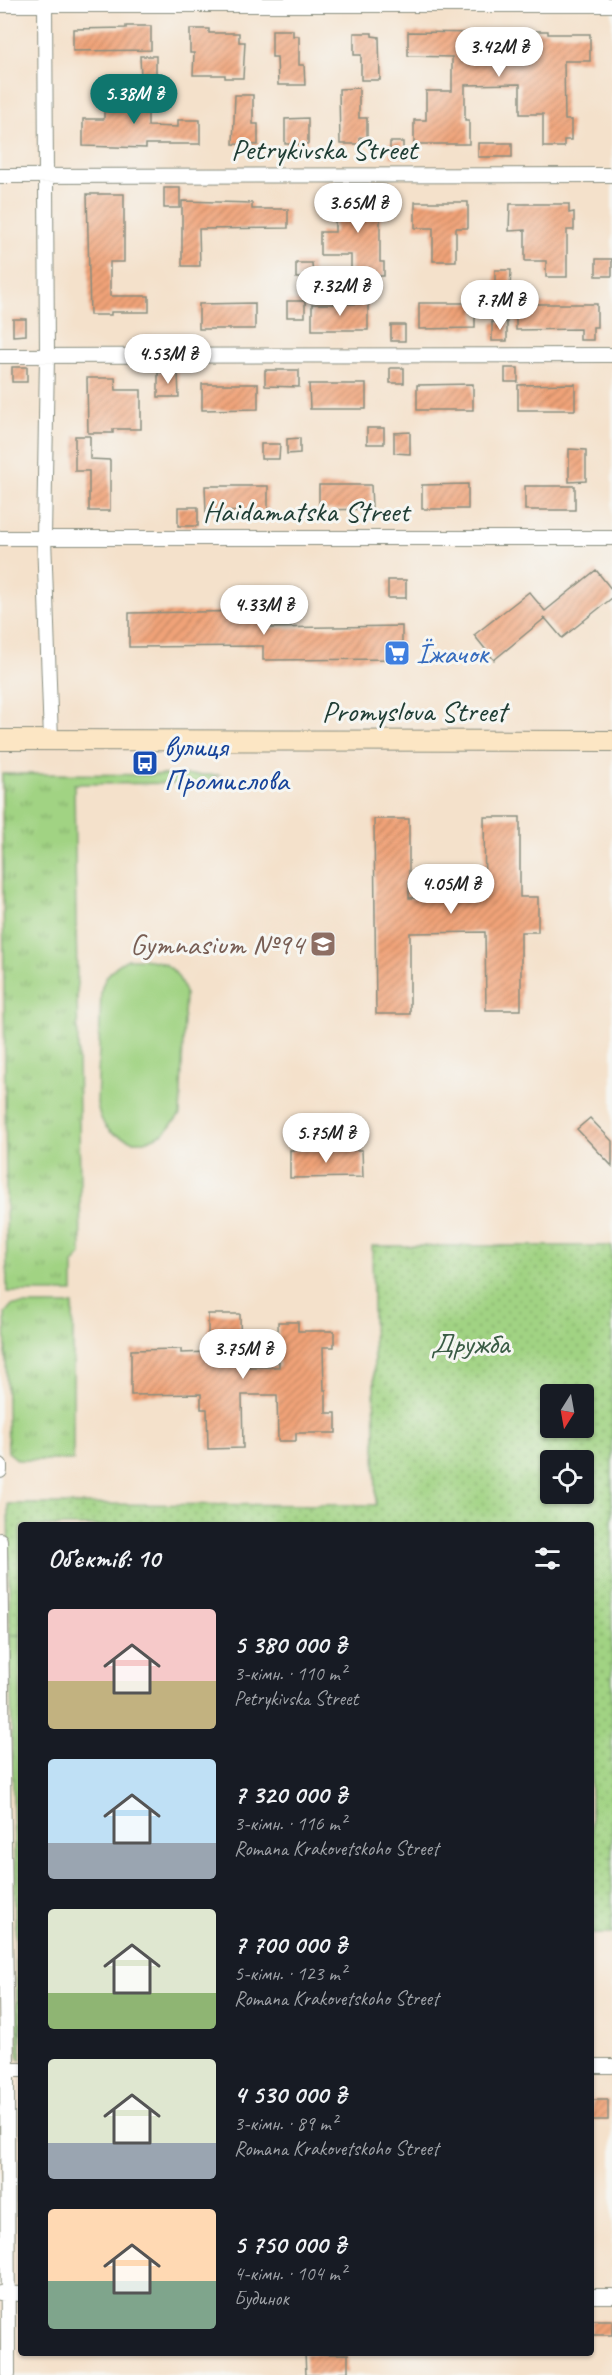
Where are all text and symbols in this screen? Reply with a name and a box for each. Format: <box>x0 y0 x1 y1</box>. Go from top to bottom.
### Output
pin: 3.42M ₴ <box>444 27 554 78</box>
text: 3.42M ₴ <box>469 34 529 59</box>
pin: 5.38M ₴ <box>79 74 189 125</box>
text: 5.38M ₴ <box>104 81 164 106</box>
street label: Petrykivska Street <box>231 130 420 168</box>
pin: 3.65M ₴ <box>303 183 413 234</box>
text: 3.65M ₴ <box>328 190 388 215</box>
pin: 7.32M ₴ <box>285 266 395 317</box>
text: 7.32M ₴ <box>310 273 370 298</box>
pin: 7.7M ₴ <box>451 280 549 331</box>
text: 7.7M ₴ <box>475 287 525 312</box>
pin: 4.53M ₴ <box>113 334 223 385</box>
text: 4.53M ₴ <box>138 341 198 366</box>
street label: Haidamatska Street <box>203 492 412 530</box>
pin: 4.33M ₴ <box>209 585 319 636</box>
text: 4.33M ₴ <box>234 592 294 617</box>
place label: Їжачок <box>416 634 490 672</box>
supermarket icon: Їжачок <box>382 638 412 668</box>
street label: Promyslova Street <box>322 692 510 730</box>
place label: вулиця Промислова <box>164 727 291 799</box>
bus stop icon: вулиця Промислова <box>130 748 160 778</box>
pin: 4.05M ₴ <box>396 864 506 915</box>
text: 4.05M ₴ <box>421 871 481 896</box>
place label: Gymnasium №94 <box>130 925 306 963</box>
school or university icon: Gymnasium №94 <box>308 929 338 959</box>
pin: 5.75M ₴ <box>271 1113 381 1164</box>
text: 5.75M ₴ <box>297 1120 355 1145</box>
park label: Дружба <box>431 1324 511 1362</box>
pin: 3.75M ₴ <box>188 1329 298 1380</box>
text: 3.75M ₴ <box>213 1336 273 1361</box>
north arrow <box>540 1384 594 1438</box>
map controls <box>540 1384 594 1504</box>
button: locate <box>540 1450 594 1504</box>
text: Об’єктів: 10 <box>48 1542 160 1575</box>
icon: filters <box>531 1542 564 1575</box>
text: 5 380 000 ₴ <box>234 1628 346 1661</box>
icon: home <box>96 1633 168 1705</box>
text: 3-кімн. · 110 m² <box>234 1661 346 1686</box>
text: Petrykivska Street <box>234 1686 358 1711</box>
text: 7 320 000 ₴ <box>234 1778 347 1811</box>
icon: home <box>96 1783 168 1855</box>
text: 3-кімн. · 116 m² <box>234 1811 346 1836</box>
text: Romana Krakovetskoho Street <box>234 1836 439 1861</box>
text: 7 700 000 ₴ <box>234 1928 347 1961</box>
icon: home <box>96 1933 168 2005</box>
text: 5-кімн. · 123 m² <box>234 1961 346 1986</box>
text: Romana Krakovetskoho Street <box>234 1986 439 2011</box>
text: 4 530 000 ₴ <box>234 2078 346 2111</box>
icon: home <box>96 2083 168 2155</box>
text: 3-кімн. · 89 m² <box>234 2111 337 2136</box>
text: Romana Krakovetskoho Street <box>234 2136 439 2161</box>
text: 5 750 000 ₴ <box>234 2228 346 2261</box>
icon: home <box>96 2233 168 2305</box>
text: 4-кімн. · 104 m² <box>234 2261 346 2286</box>
text: Будинок <box>234 2286 289 2311</box>

